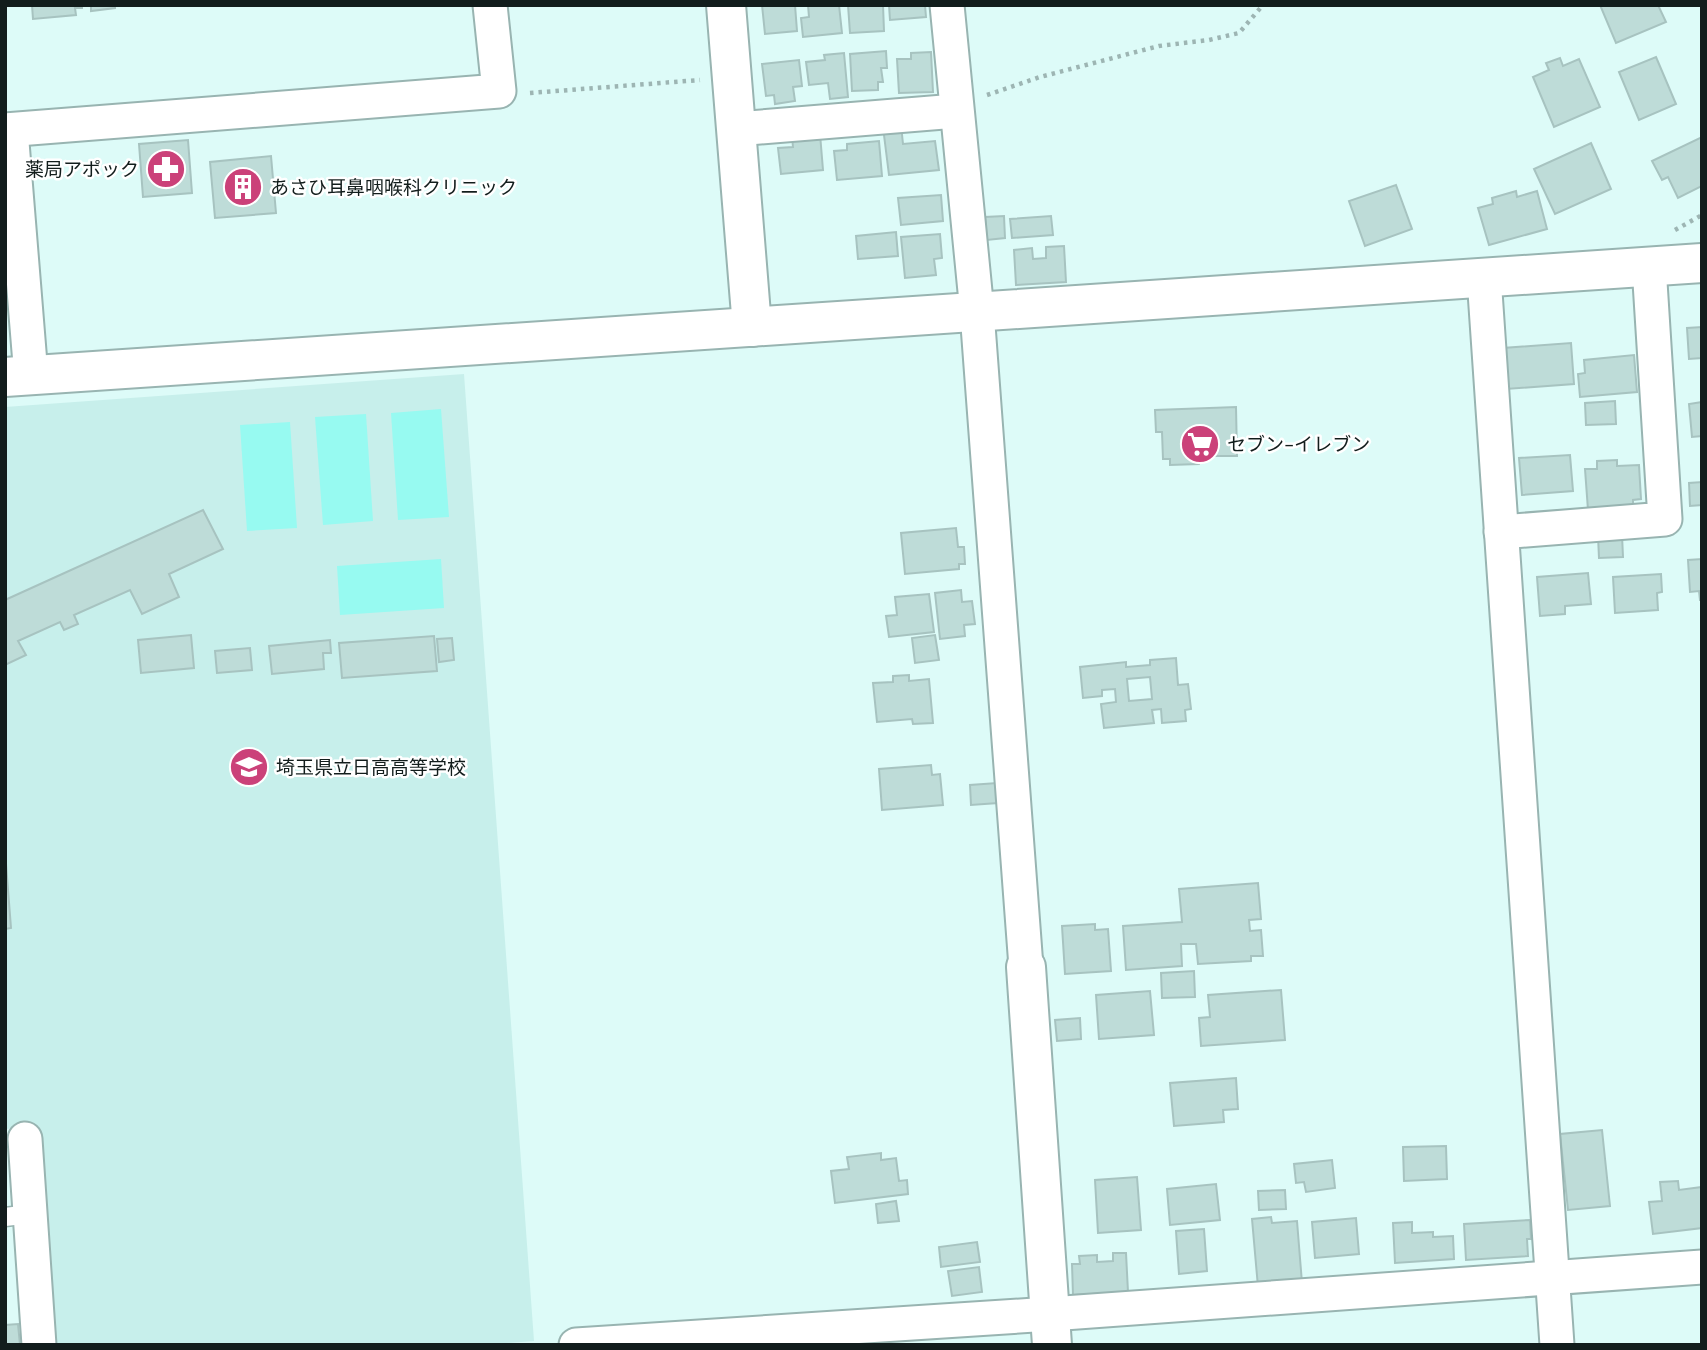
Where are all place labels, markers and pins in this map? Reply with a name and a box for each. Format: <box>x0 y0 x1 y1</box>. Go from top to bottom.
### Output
pharmacy icon: 薬局アポック <box>145 148 187 190</box>
place label: 薬局アポック <box>25 157 139 182</box>
building icon: あさひ耳鼻咽喉科クリニック <box>222 166 264 208</box>
place label: あさひ耳鼻咽喉科クリニック <box>270 175 517 200</box>
supermarket icon: セブン-イレブン <box>1179 423 1221 465</box>
place label: セブン-イレブン <box>1227 432 1370 457</box>
school or university icon: 埼玉県立日高高等学校 <box>228 746 270 788</box>
place label: 埼玉県立日高高等学校 <box>276 755 466 780</box>

